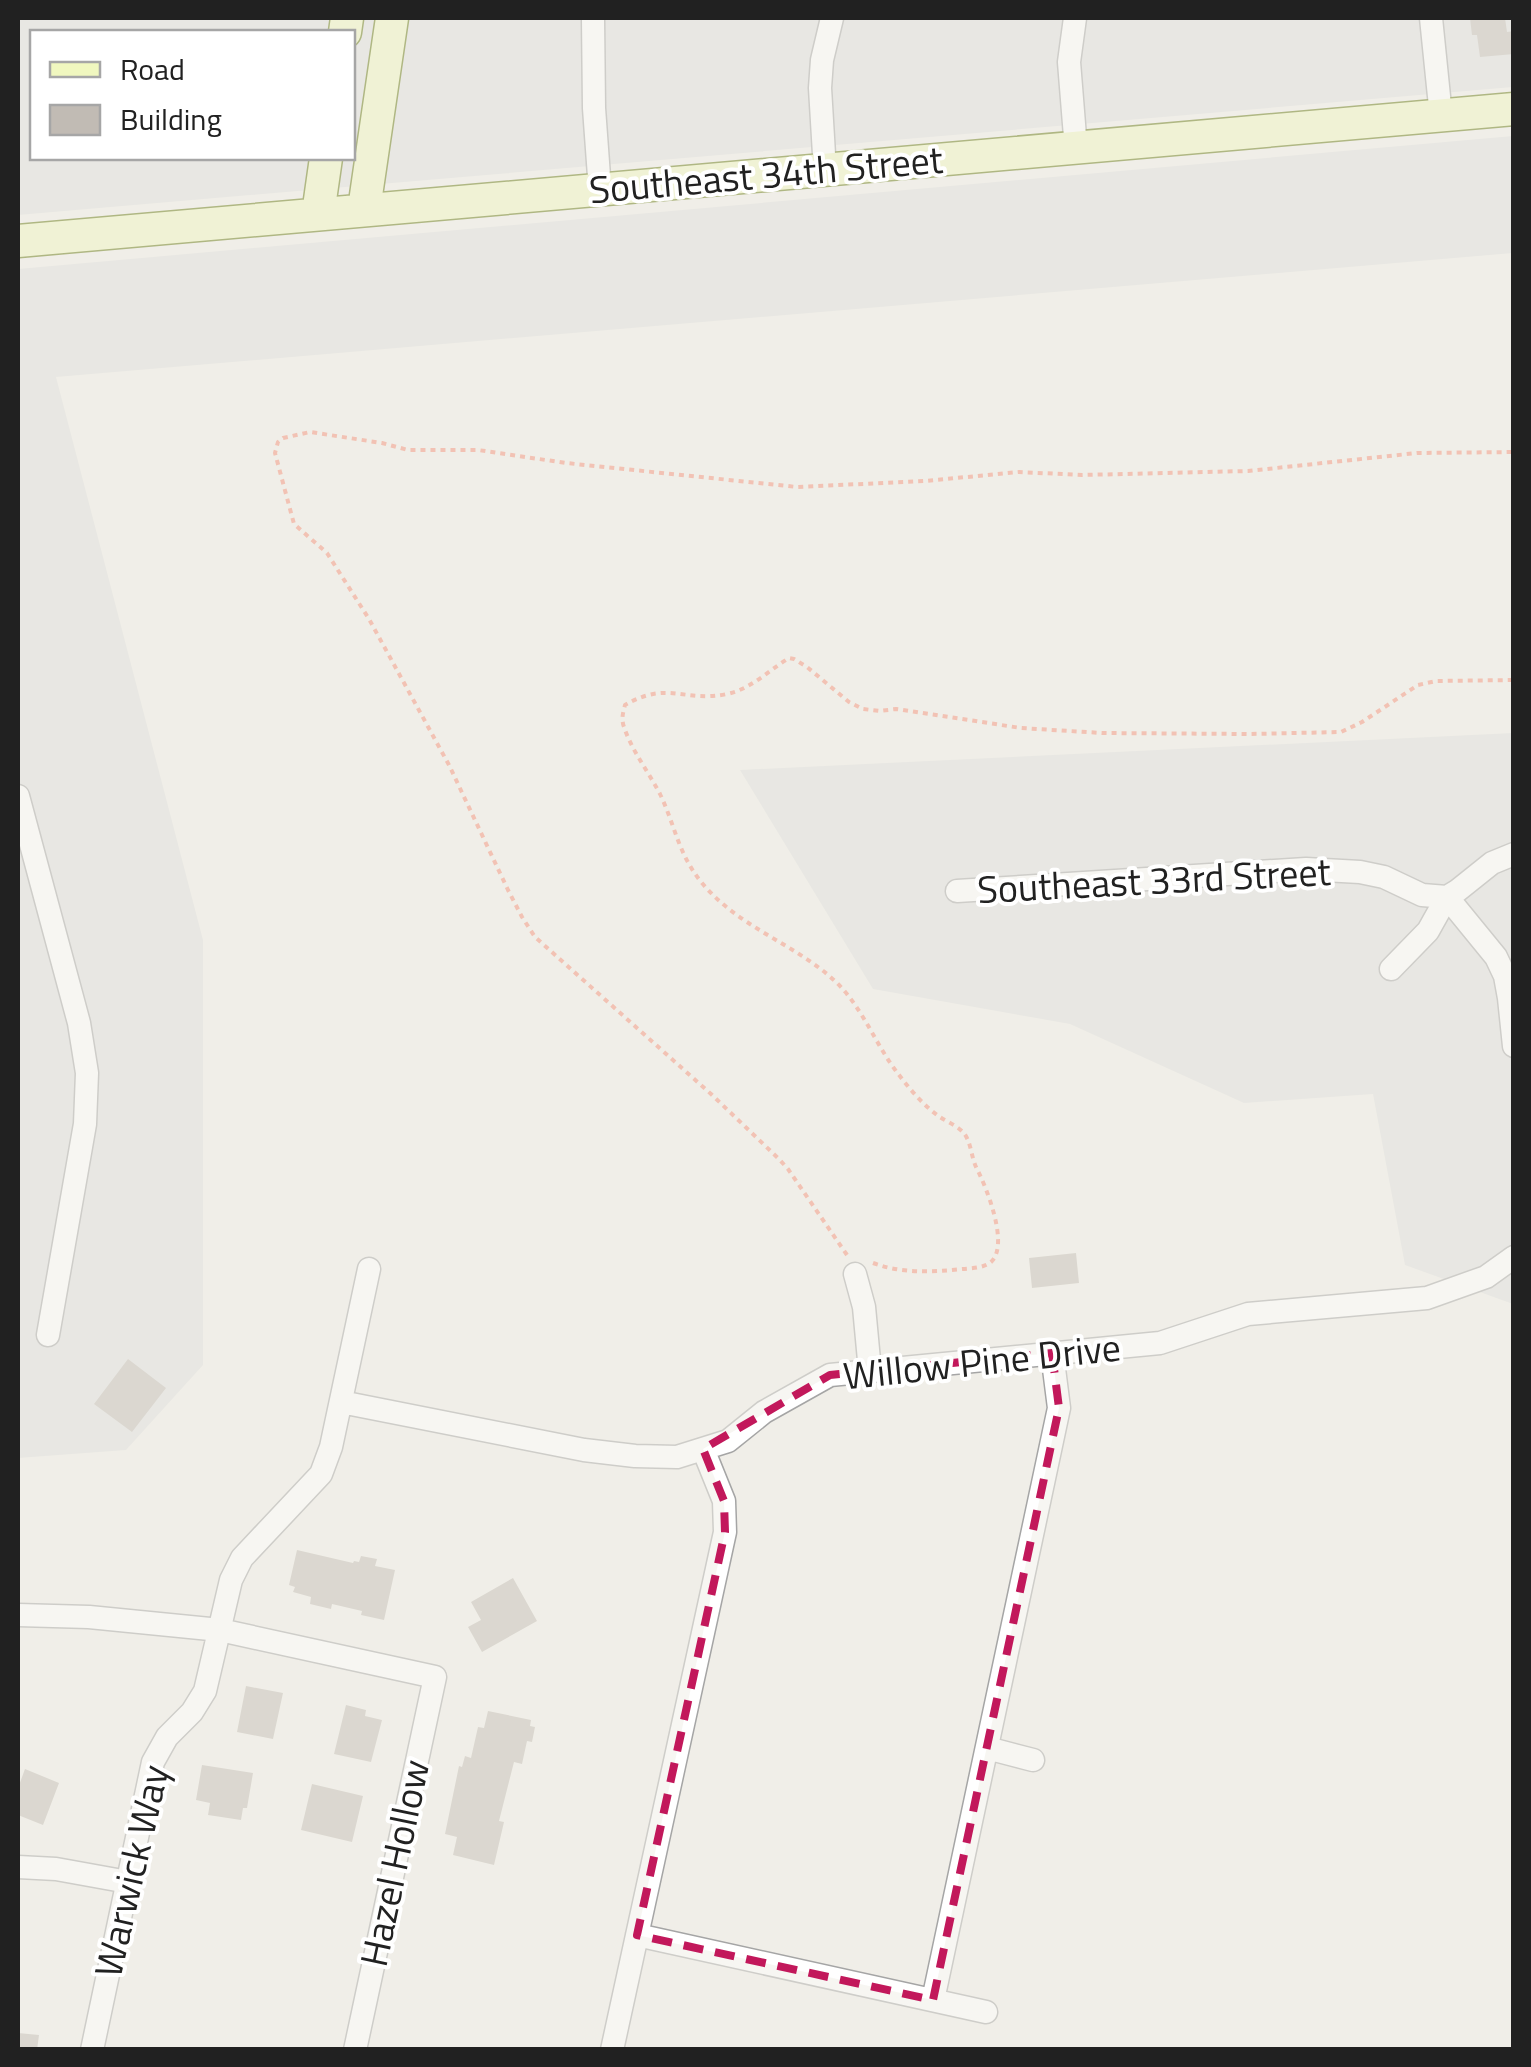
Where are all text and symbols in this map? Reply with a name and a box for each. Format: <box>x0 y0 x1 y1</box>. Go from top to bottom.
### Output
legend <box>30 30 355 160</box>
text: Road <box>120 46 185 92</box>
text: Building <box>120 96 222 142</box>
street label: Southeast 34th Street <box>587 130 945 218</box>
street label: Southeast 33rd Street <box>976 842 1332 918</box>
street label: Willow Pine Drive <box>840 1318 1123 1404</box>
street label: Hazel Hollow <box>344 1754 444 1972</box>
street label: Warwick Way <box>78 1759 184 1983</box>

